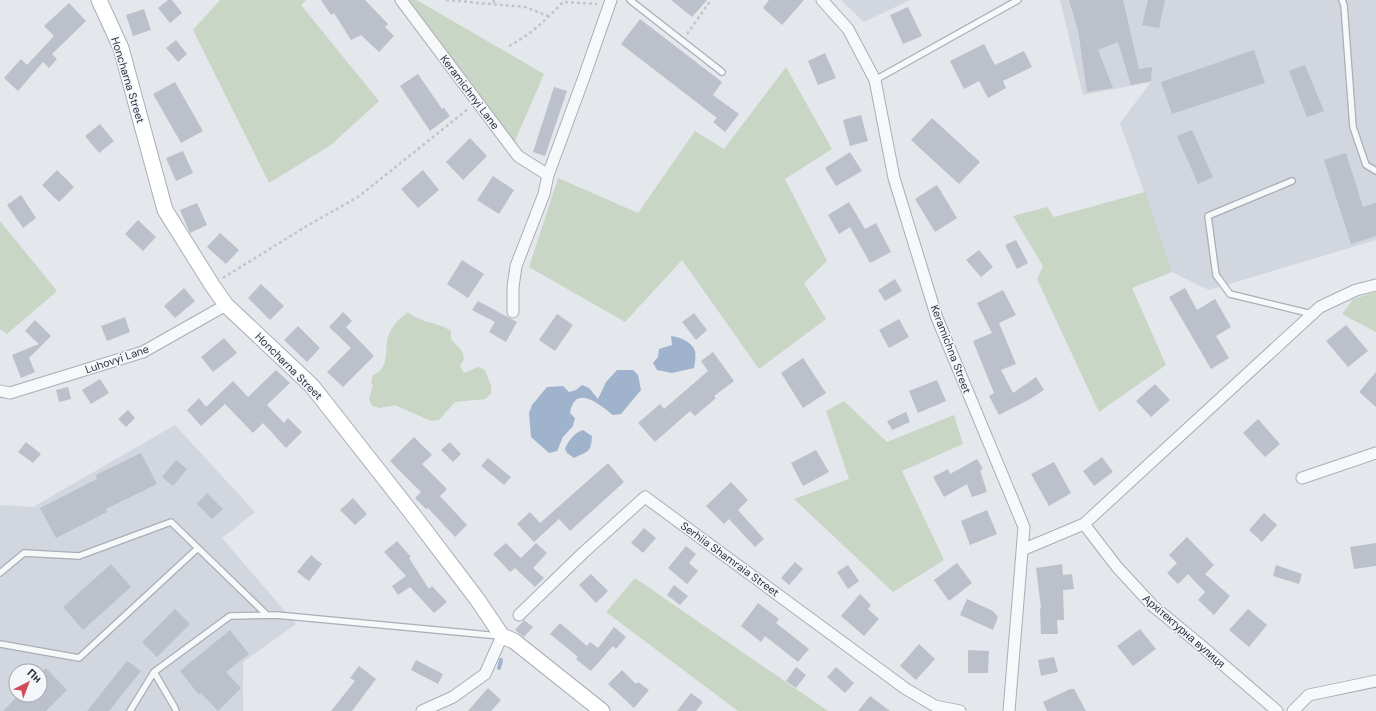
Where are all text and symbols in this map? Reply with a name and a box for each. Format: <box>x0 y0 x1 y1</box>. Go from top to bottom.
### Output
street label: Honcharna Street <box>108 35 148 125</box>
street label: Keramichnyi Lane <box>437 52 503 132</box>
street label: Keramichna Street <box>928 303 974 395</box>
street label: Honcharna Street <box>252 329 326 403</box>
street label: Luhovyi Lane <box>83 342 151 376</box>
street label: Serhiia Shamraia Street <box>678 519 782 599</box>
street label: Архітектурна вулиця <box>1140 591 1228 671</box>
north arrow <box>8 663 48 703</box>
text: Пн <box>25 665 45 686</box>

